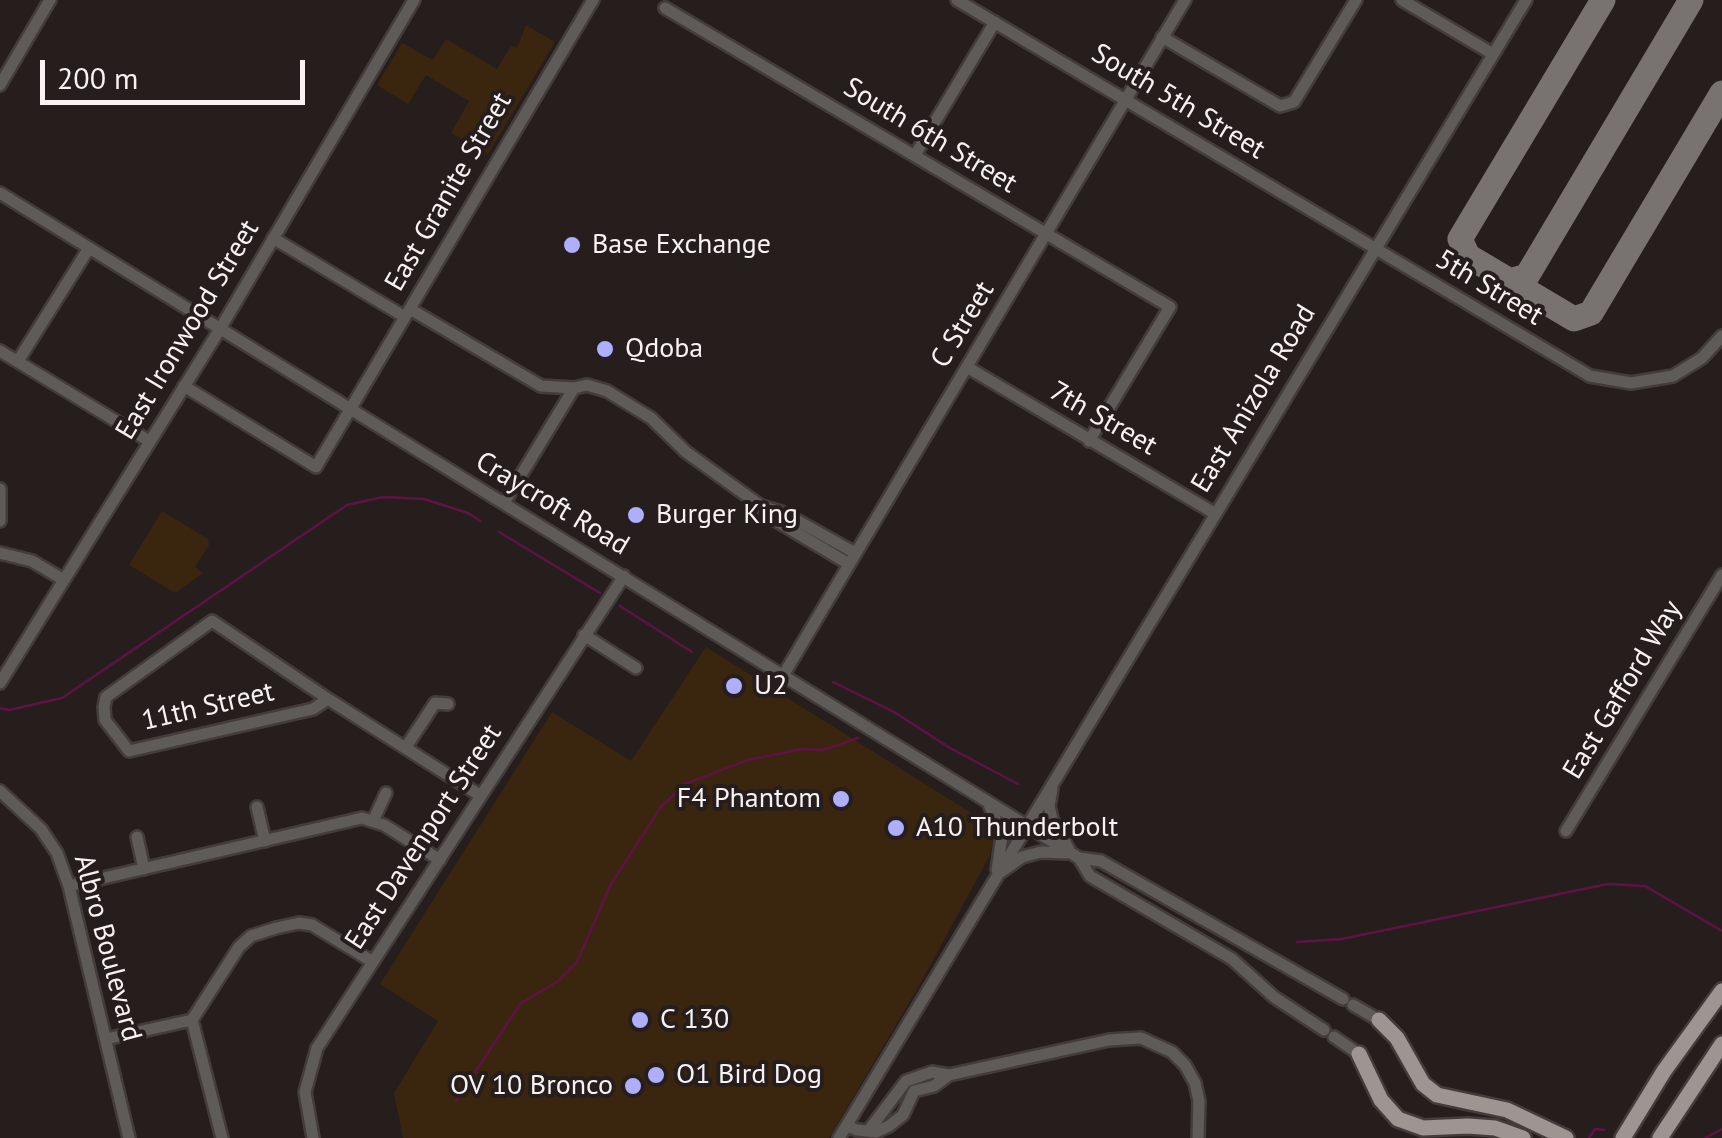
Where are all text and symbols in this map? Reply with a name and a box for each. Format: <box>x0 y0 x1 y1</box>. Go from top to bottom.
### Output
street label: South 5th Street <box>1085 37 1271 167</box>
scale bar <box>45 40 310 102</box>
text: 200 m <box>57 58 138 97</box>
street label: South 6th Street <box>837 71 1023 201</box>
street label: East Granite Street <box>379 87 519 297</box>
street label: East Ironwood Street <box>109 214 267 446</box>
place label: Base Exchange <box>592 228 771 262</box>
marker: Base Exchange <box>561 234 583 256</box>
street label: 5th Street <box>1429 243 1549 333</box>
street label: C Street <box>924 276 1002 374</box>
street label: East Anizola Road <box>1185 299 1323 499</box>
place label: Qdoba <box>625 332 703 366</box>
marker: Qdoba <box>594 338 616 360</box>
street label: 7th Street <box>1043 375 1163 463</box>
street label: Craycroft Road <box>469 445 635 563</box>
place label: Burger King <box>656 498 798 532</box>
marker: Burger King <box>625 504 647 526</box>
street label: East Gafford Way <box>1557 595 1689 785</box>
place label: U2 <box>754 669 788 703</box>
marker: U2 <box>723 675 745 697</box>
street label: 11th Street <box>139 676 277 738</box>
street label: East Davenport Street <box>339 718 509 956</box>
place label: F4 Phantom <box>677 782 821 816</box>
marker: F4 Phantom <box>830 788 852 810</box>
place label: A10 Thunderbolt <box>916 811 1118 845</box>
marker: A10 Thunderbolt <box>885 817 907 839</box>
street label: Albro Boulevard <box>66 851 148 1045</box>
place label: C 130 <box>660 1003 729 1037</box>
marker: C 130 <box>629 1009 651 1031</box>
place label: O1 Bird Dog <box>676 1058 822 1092</box>
marker: O1 Bird Dog <box>645 1064 667 1086</box>
place label: OV 10 Bronco <box>450 1069 613 1103</box>
marker: OV 10 Bronco <box>622 1075 644 1097</box>

